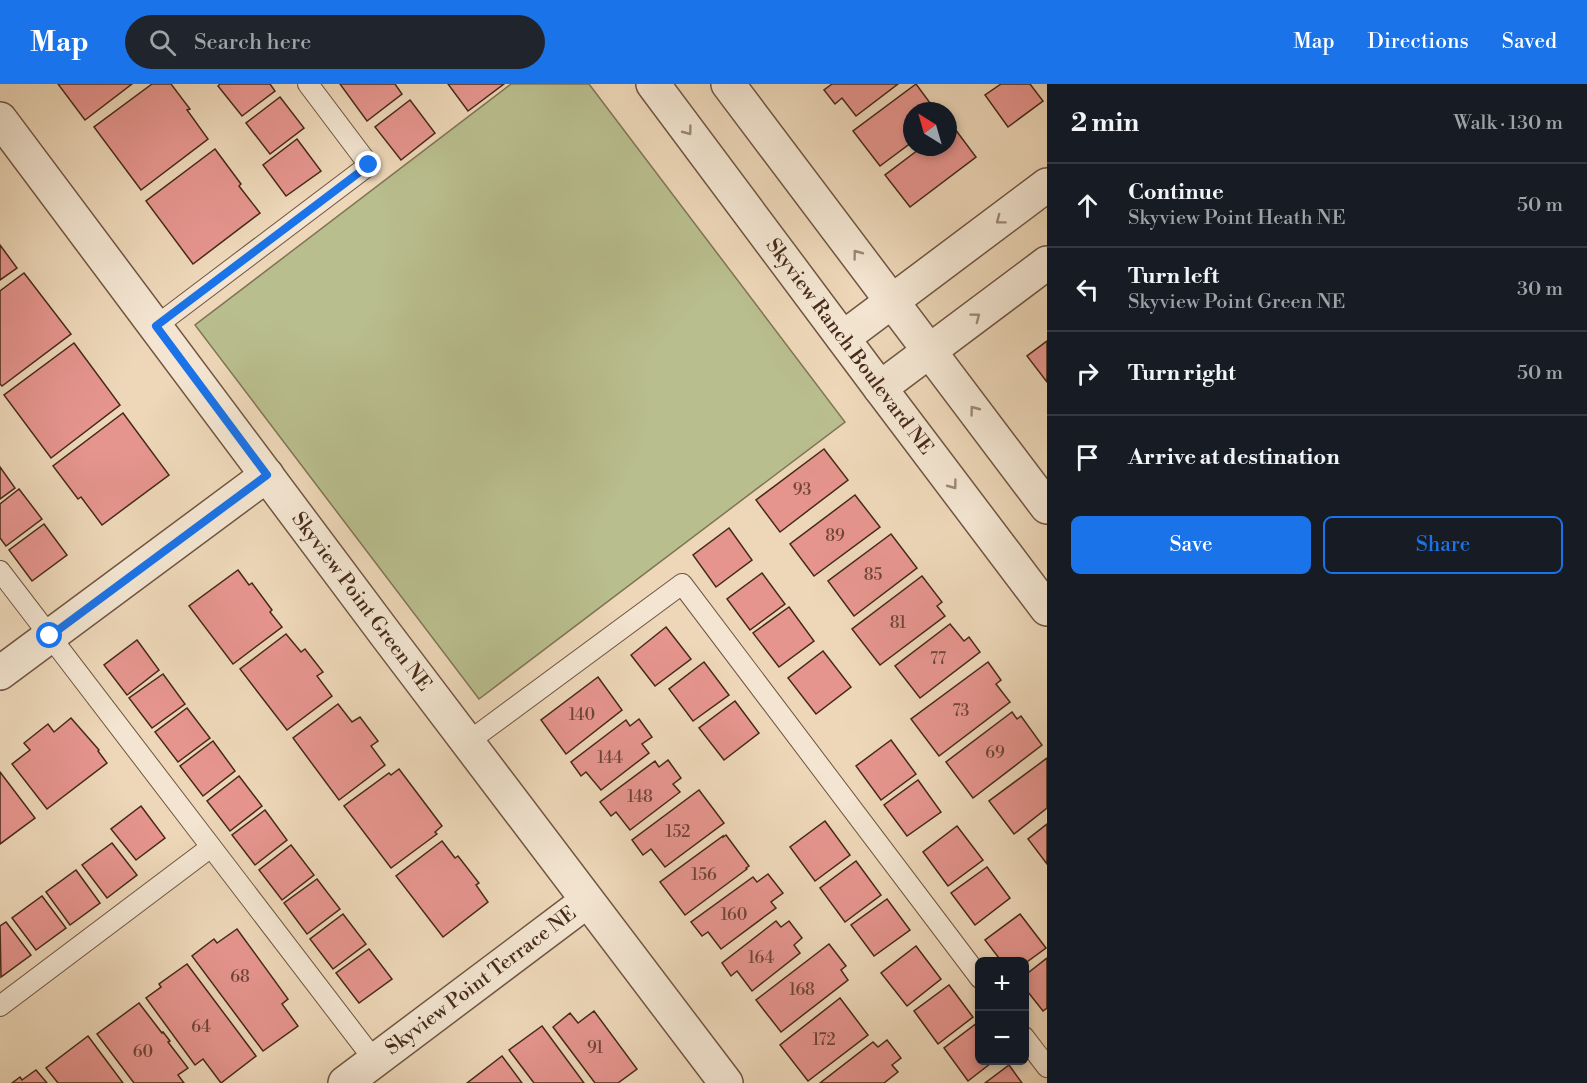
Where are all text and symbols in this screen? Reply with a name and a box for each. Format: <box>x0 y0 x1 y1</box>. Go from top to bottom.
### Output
search box <box>125 15 545 69</box>
text: Map <box>30 25 89 60</box>
icon: search <box>146 26 179 59</box>
text: Search here <box>194 29 311 56</box>
text: Map <box>1293 29 1335 55</box>
text: Directions <box>1368 29 1469 55</box>
text: Saved <box>1502 29 1557 55</box>
north arrow <box>903 102 957 156</box>
text: 2 min <box>1071 107 1139 139</box>
text: Walk · 130 m <box>1454 111 1563 136</box>
one-way arrow <box>681 124 692 135</box>
route end <box>355 151 381 177</box>
text: Continue <box>1128 179 1224 206</box>
icon: ahead <box>1071 189 1104 222</box>
text: 50 m <box>1517 193 1563 218</box>
text: Skyview Point Heath NE <box>1128 206 1345 231</box>
one-way arrow <box>996 213 1007 224</box>
street label: Skyview Ranch Boulevard NE <box>760 234 938 460</box>
one-way arrow <box>853 250 864 261</box>
text: Turn left <box>1128 263 1219 290</box>
icon: left <box>1071 273 1104 306</box>
text: 30 m <box>1517 277 1563 302</box>
text: Skyview Point Green NE <box>1128 290 1345 315</box>
one-way arrow <box>970 313 981 324</box>
icon: right <box>1071 357 1104 390</box>
text: Turn right <box>1128 360 1236 387</box>
text: 50 m <box>1517 361 1563 386</box>
one-way arrow <box>970 406 981 417</box>
icon: arrive <box>1071 441 1104 474</box>
text: Arrive at destination <box>1128 444 1340 471</box>
one-way arrow <box>946 478 957 489</box>
house number: 93 <box>793 480 811 500</box>
street label: Skyview Point Green NE <box>286 507 437 696</box>
button: Save <box>1071 516 1311 574</box>
button: Share <box>1323 516 1563 574</box>
house number: 89 <box>825 526 845 546</box>
house number: 85 <box>864 565 882 585</box>
house number: 81 <box>890 613 906 633</box>
route start <box>36 622 62 648</box>
house number: 77 <box>930 649 946 669</box>
house number: 73 <box>953 701 970 721</box>
house number: 140 <box>569 705 595 725</box>
house number: 69 <box>985 743 1005 763</box>
house number: 144 <box>597 748 623 768</box>
house number: 148 <box>627 787 653 807</box>
house number: 152 <box>666 822 690 842</box>
house number: 156 <box>691 865 717 885</box>
street label: Skyview Point Terrace NE <box>380 901 581 1061</box>
house number: 160 <box>721 905 747 925</box>
house number: 164 <box>748 948 774 968</box>
map controls <box>975 957 1029 1065</box>
button: + <box>975 957 1029 1011</box>
house number: 68 <box>230 967 250 987</box>
house number: 168 <box>789 980 815 1000</box>
button: − <box>975 1011 1029 1065</box>
house number: 64 <box>191 1017 211 1037</box>
house number: 172 <box>812 1030 836 1050</box>
house number: 91 <box>587 1038 603 1058</box>
house number: 60 <box>133 1042 153 1062</box>

